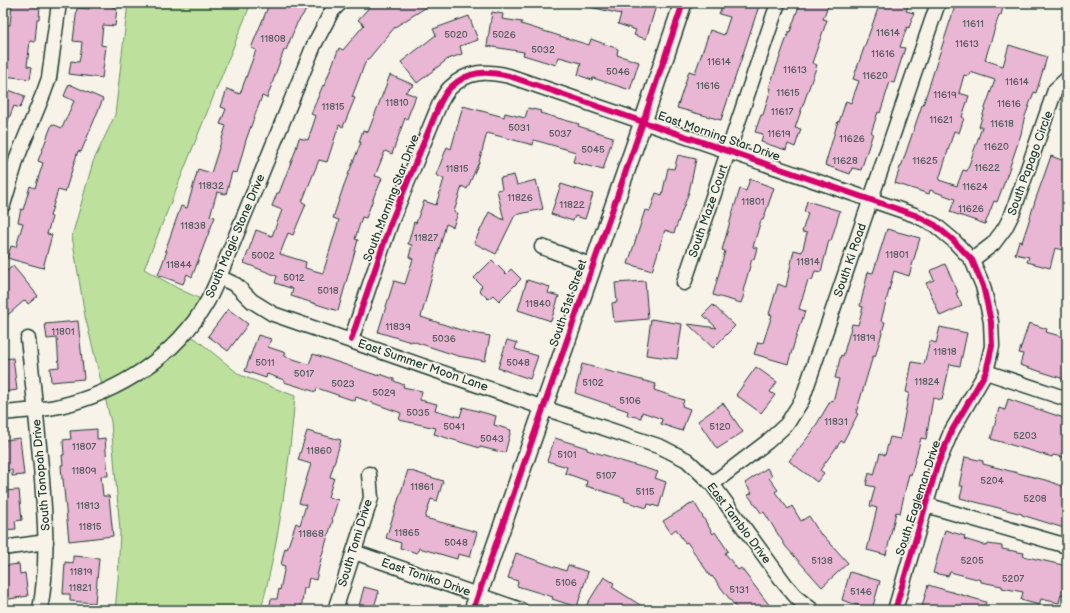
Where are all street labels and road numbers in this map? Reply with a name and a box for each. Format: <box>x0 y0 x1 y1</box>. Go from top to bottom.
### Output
street label: East Morning Star Drive <box>656 108 782 164</box>
street label: South Papago Circle <box>1005 109 1056 218</box>
street label: South Morning Star Drive <box>360 132 423 264</box>
street label: South Maze Court <box>686 162 732 260</box>
street label: South Magic Stone Drive <box>203 172 268 300</box>
street label: South Ki Road <box>831 221 870 299</box>
street label: South 51st Street <box>547 257 591 349</box>
street label: East Summer Moon Lane <box>356 336 490 395</box>
street label: South Tonopah Drive <box>29 418 54 531</box>
street label: South Eagleman Drive <box>893 439 944 558</box>
street label: East Tamblo Drive <box>703 480 774 567</box>
street label: South Tomi Drive <box>335 498 376 589</box>
street label: East Toniko Drive <box>379 555 472 600</box>

